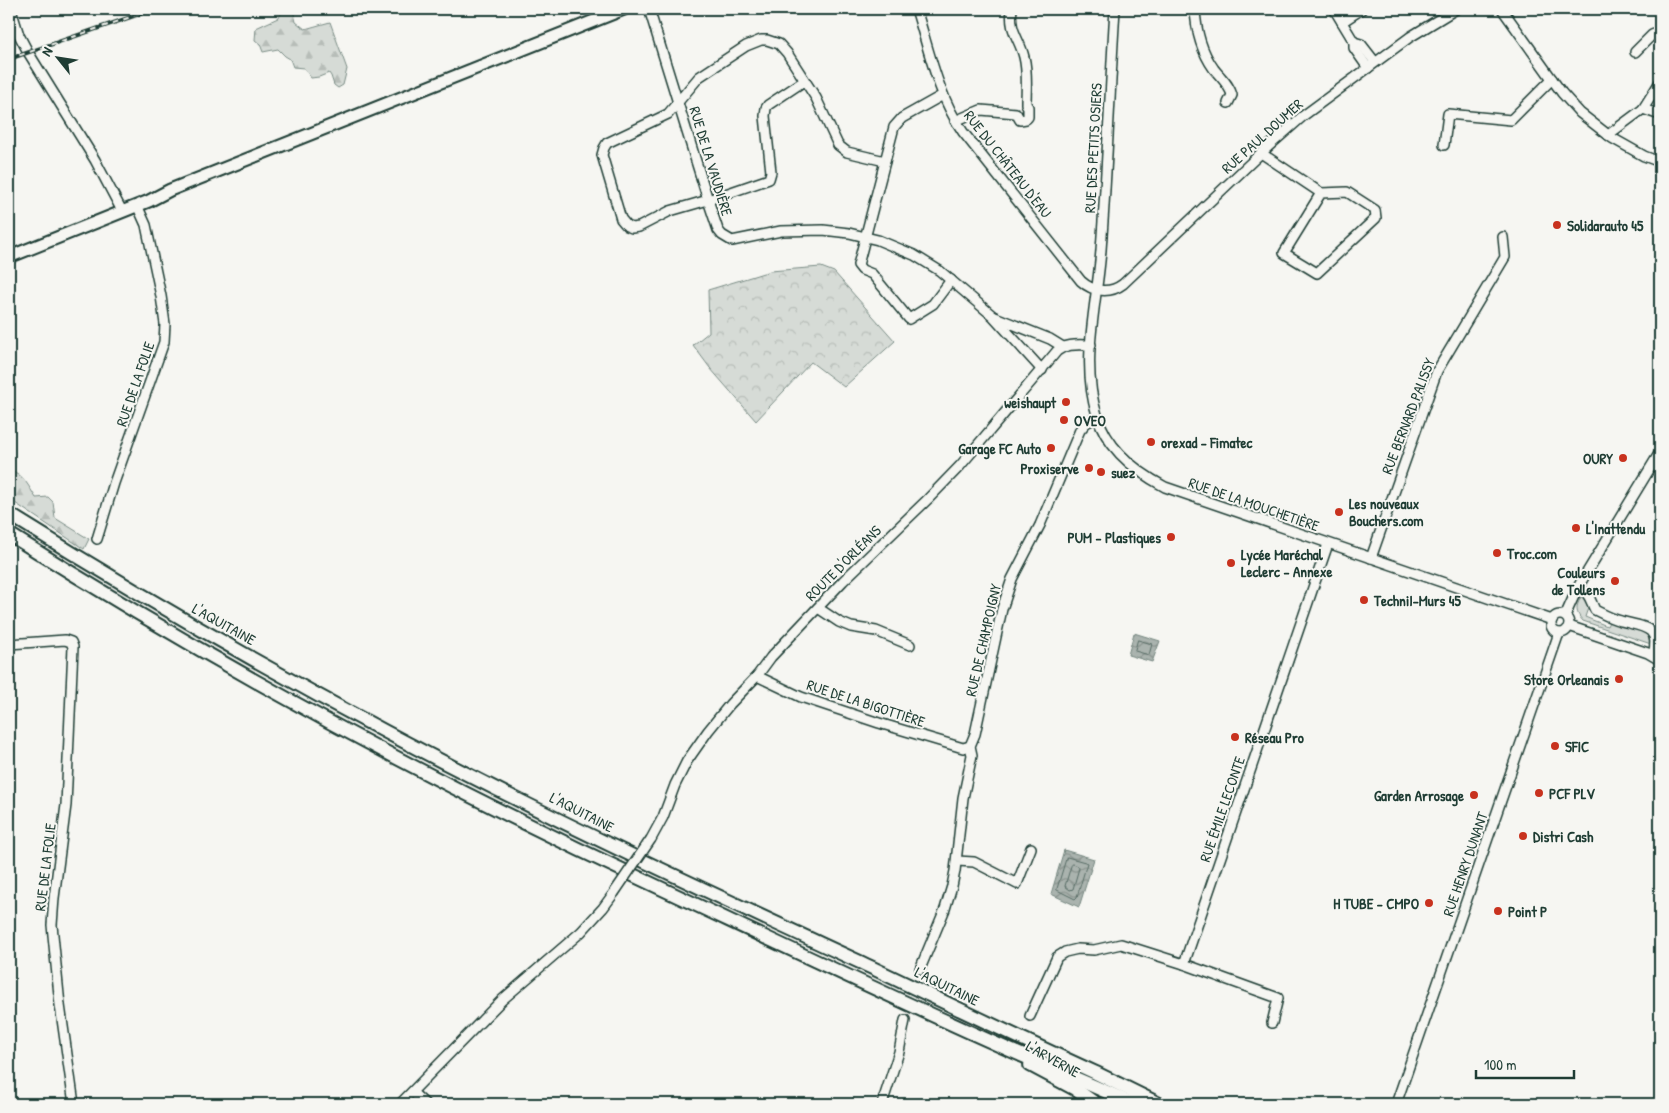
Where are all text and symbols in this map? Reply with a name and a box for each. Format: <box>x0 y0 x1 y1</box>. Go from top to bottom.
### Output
north arrow <box>32 32 82 82</box>
text: N <box>36 43 57 59</box>
street label: RUE DES PETITS OSIERS <box>1079 82 1107 213</box>
street label: RUE PAUL DOUMER <box>1217 94 1307 178</box>
street label: RUE DE LA VAUDIÈRE <box>684 104 738 219</box>
street label: RUE DU CHÂTEAU D'EAU <box>959 106 1057 222</box>
place label: Solidarauto 45 <box>1567 215 1644 236</box>
marker: Solidarauto 45 <box>1551 219 1563 231</box>
street label: RUE DE LA FOLIE <box>111 338 159 429</box>
street label: RUE BERNARD PALISSY <box>1376 355 1440 477</box>
place label: weishaupt <box>1004 392 1057 414</box>
marker: weishaupt <box>1060 396 1072 408</box>
place label: OVEO <box>1074 410 1106 431</box>
marker: OVEO <box>1058 414 1070 426</box>
place label: orexad - Fimatec <box>1161 432 1253 453</box>
marker: orexad - Fimatec <box>1145 436 1157 448</box>
place label: Garage FC Auto <box>958 438 1041 460</box>
marker: Garage FC Auto <box>1045 442 1057 454</box>
place label: OURY <box>1583 448 1613 469</box>
marker: OURY <box>1617 452 1629 464</box>
place label: Proxiserve <box>1020 458 1079 479</box>
marker: Proxiserve <box>1083 462 1095 474</box>
place label: suez <box>1111 462 1136 483</box>
marker: suez <box>1095 466 1107 478</box>
street label: RUE DE LA MOUCHETIÈRE <box>1186 472 1322 536</box>
place label: Les nouveaux Bouchers.com <box>1349 493 1424 531</box>
marker: Les nouveaux Bouchers.com <box>1333 506 1345 518</box>
place label: L'Inattendu <box>1586 518 1646 539</box>
street label: ROUTE D'ORLÉANS <box>800 520 886 606</box>
marker: L'Inattendu <box>1570 522 1582 534</box>
place label: PUM - Plastiques <box>1068 527 1161 549</box>
marker: PUM - Plastiques <box>1165 531 1177 543</box>
place label: Troc.com <box>1506 543 1557 564</box>
place label: Lycée Maréchal Leclerc - Annexe <box>1241 544 1332 582</box>
marker: Troc.com <box>1491 547 1503 559</box>
marker: Lycée Maréchal Leclerc - Annexe <box>1225 557 1237 569</box>
place label: Couleurs de Tollens <box>1552 562 1605 600</box>
marker: Couleurs de Tollens <box>1609 575 1621 587</box>
street label: RUE DE CHAMPOIGNY <box>960 581 1006 698</box>
place label: TechniI-Murs 45 <box>1373 590 1461 611</box>
marker: TechniI-Murs 45 <box>1358 594 1370 606</box>
street label: L'AQUITAINE <box>189 598 260 650</box>
place label: Store Orleanais <box>1524 669 1609 690</box>
marker: Store Orleanais <box>1613 673 1625 685</box>
street label: RUE DE LA BIGOTTIÈRE <box>804 674 928 732</box>
place label: Réseau Pro <box>1245 727 1304 748</box>
marker: Réseau Pro <box>1229 731 1241 743</box>
place label: SFIC <box>1565 736 1589 757</box>
marker: SFIC <box>1549 740 1561 752</box>
street label: RUE ÉMILE LECONTE <box>1194 753 1250 865</box>
place label: PCF PLV <box>1549 783 1595 804</box>
place label: Garden Arrosage <box>1374 785 1464 807</box>
street label: L'AQUITAINE <box>546 787 618 837</box>
marker: PCF PLV <box>1533 787 1545 799</box>
marker: Garden Arrosage <box>1468 789 1480 801</box>
street label: RUE HENRY DUNANT <box>1437 808 1493 919</box>
street label: RUE DE LA FOLIE <box>29 821 61 912</box>
place label: Distri Cash <box>1533 826 1594 847</box>
marker: Distri Cash <box>1517 830 1529 842</box>
place label: H TUBE - CMPO <box>1333 893 1420 914</box>
marker: H TUBE - CMPO <box>1423 897 1435 909</box>
place label: Point P <box>1508 901 1547 922</box>
marker: Point P <box>1492 905 1504 917</box>
street label: L'AQUITAINE <box>911 961 983 1011</box>
street label: L'ARVERNE <box>1022 1036 1084 1083</box>
scale bar <box>1476 1048 1574 1080</box>
text: 100 m <box>1484 1054 1517 1075</box>

